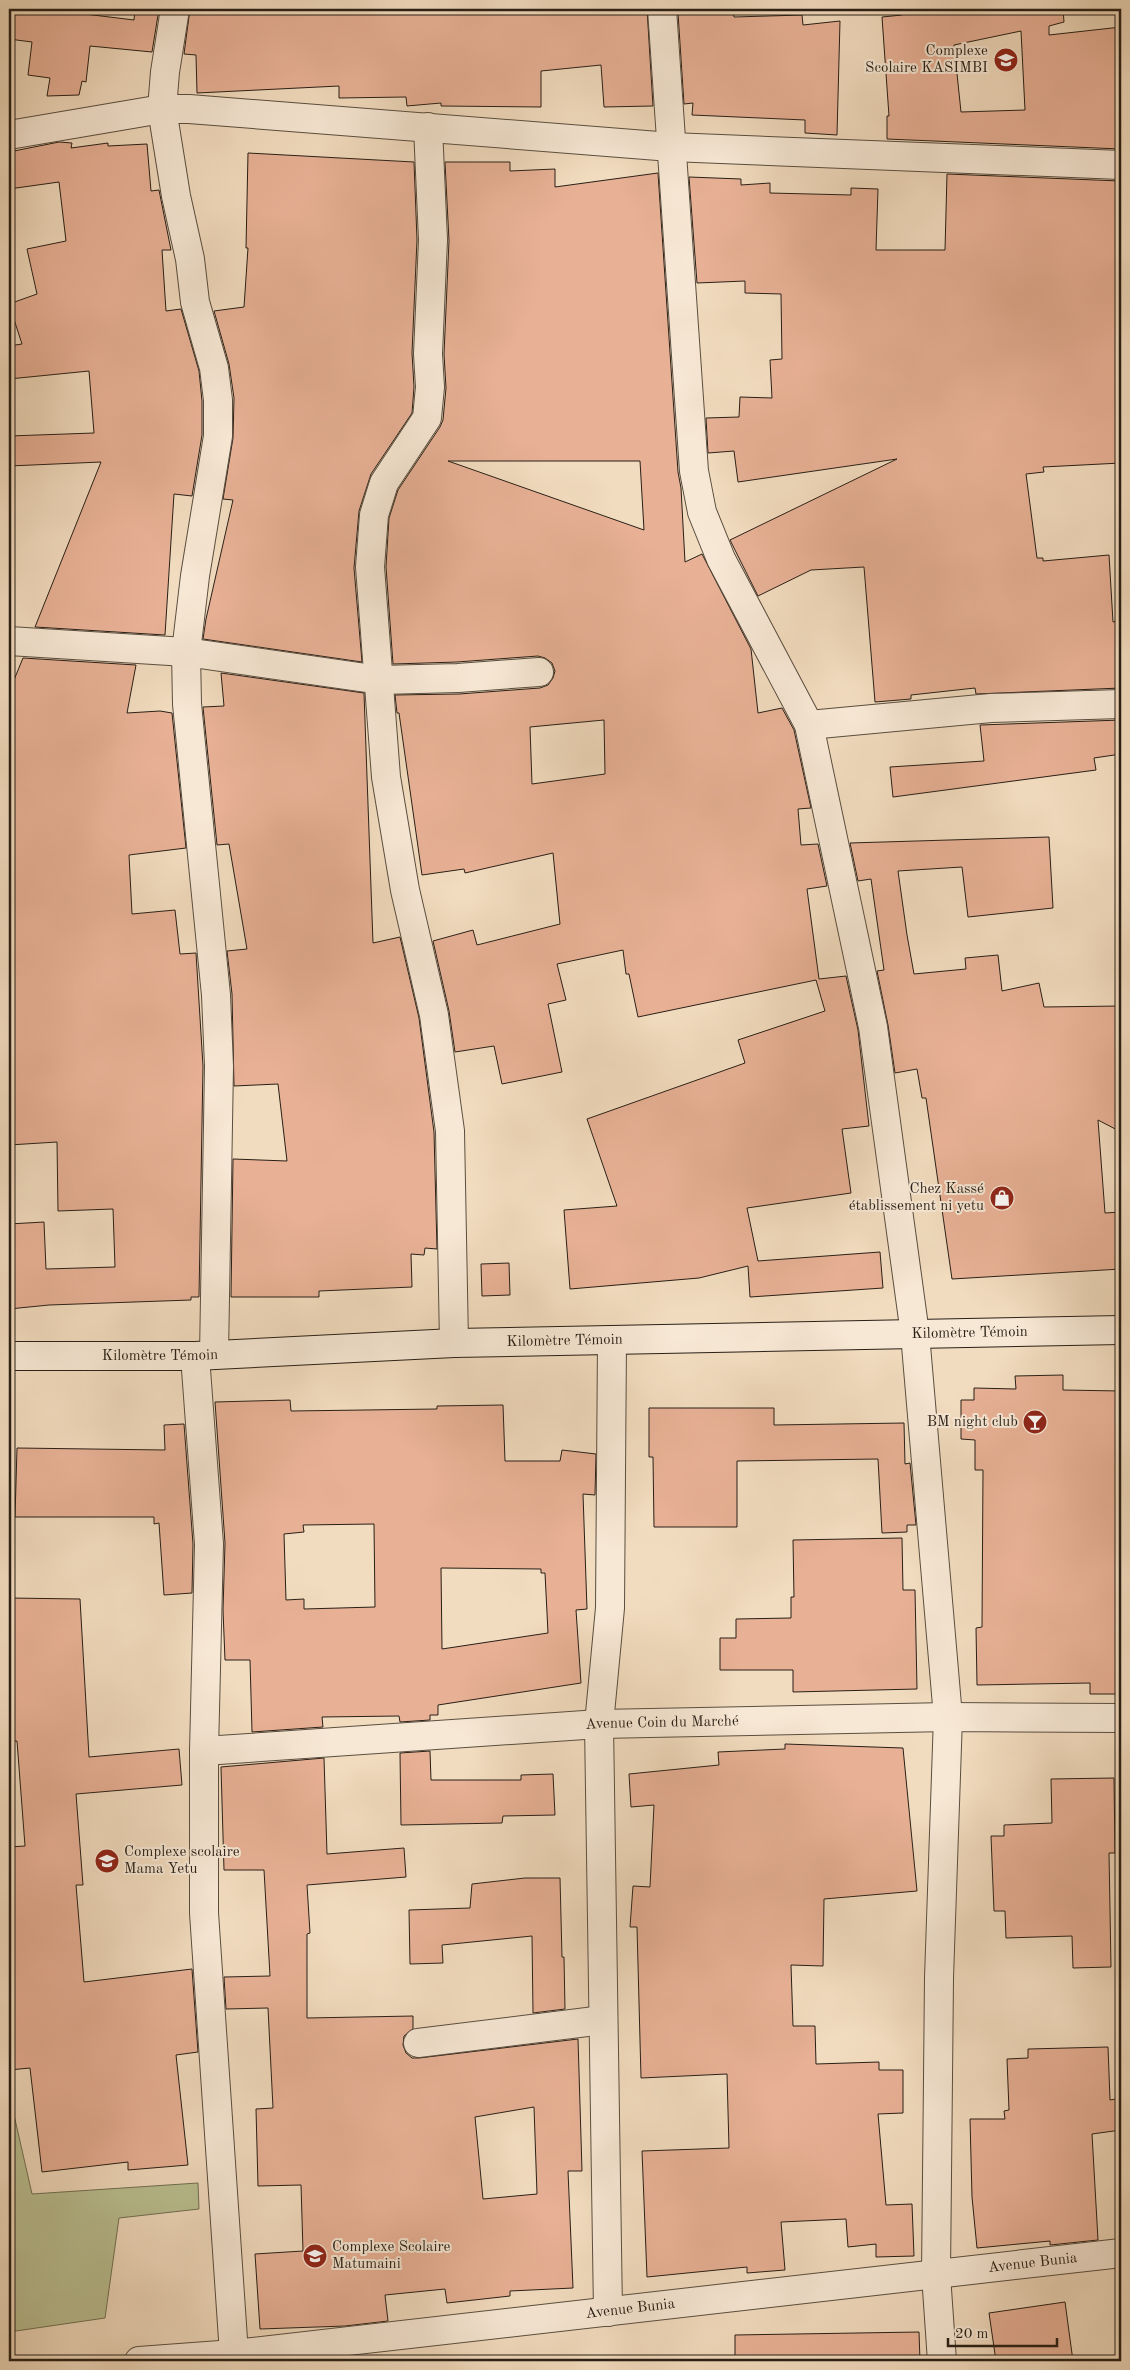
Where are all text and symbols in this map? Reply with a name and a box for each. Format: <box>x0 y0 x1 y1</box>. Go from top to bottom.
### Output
place label: Complexe Scolaire KASIMBI <box>865 44 988 76</box>
school or university icon: Complexe Scolaire KASIMBI <box>993 47 1019 73</box>
place label: Chez Kassé établissement ni yetu <box>849 1182 984 1214</box>
shop icon: Chez Kassé établissement ni yetu <box>989 1185 1015 1211</box>
street label: Kilomètre Témoin <box>911 1324 1028 1342</box>
street label: Kilomètre Témoin <box>506 1332 623 1349</box>
street label: Kilomètre Témoin <box>102 1347 219 1364</box>
bar icon: BM night club <box>1022 1409 1048 1435</box>
place label: BM night club <box>927 1415 1018 1430</box>
street label: Avenue Coin du Marché <box>585 1714 739 1732</box>
place label: Complexe scolaire Mama Yetu <box>124 1845 240 1877</box>
school or university icon: Complexe scolaire Mama Yetu <box>94 1848 120 1874</box>
place label: Complexe Scolaire Matumaini <box>332 2240 451 2272</box>
school or university icon: Complexe Scolaire Matumaini <box>302 2243 328 2269</box>
street label: Avenue Bunia <box>987 2250 1079 2276</box>
street label: Avenue Bunia <box>585 2296 676 2321</box>
scale bar <box>948 2315 1056 2347</box>
text: 20 m <box>955 2327 989 2342</box>

